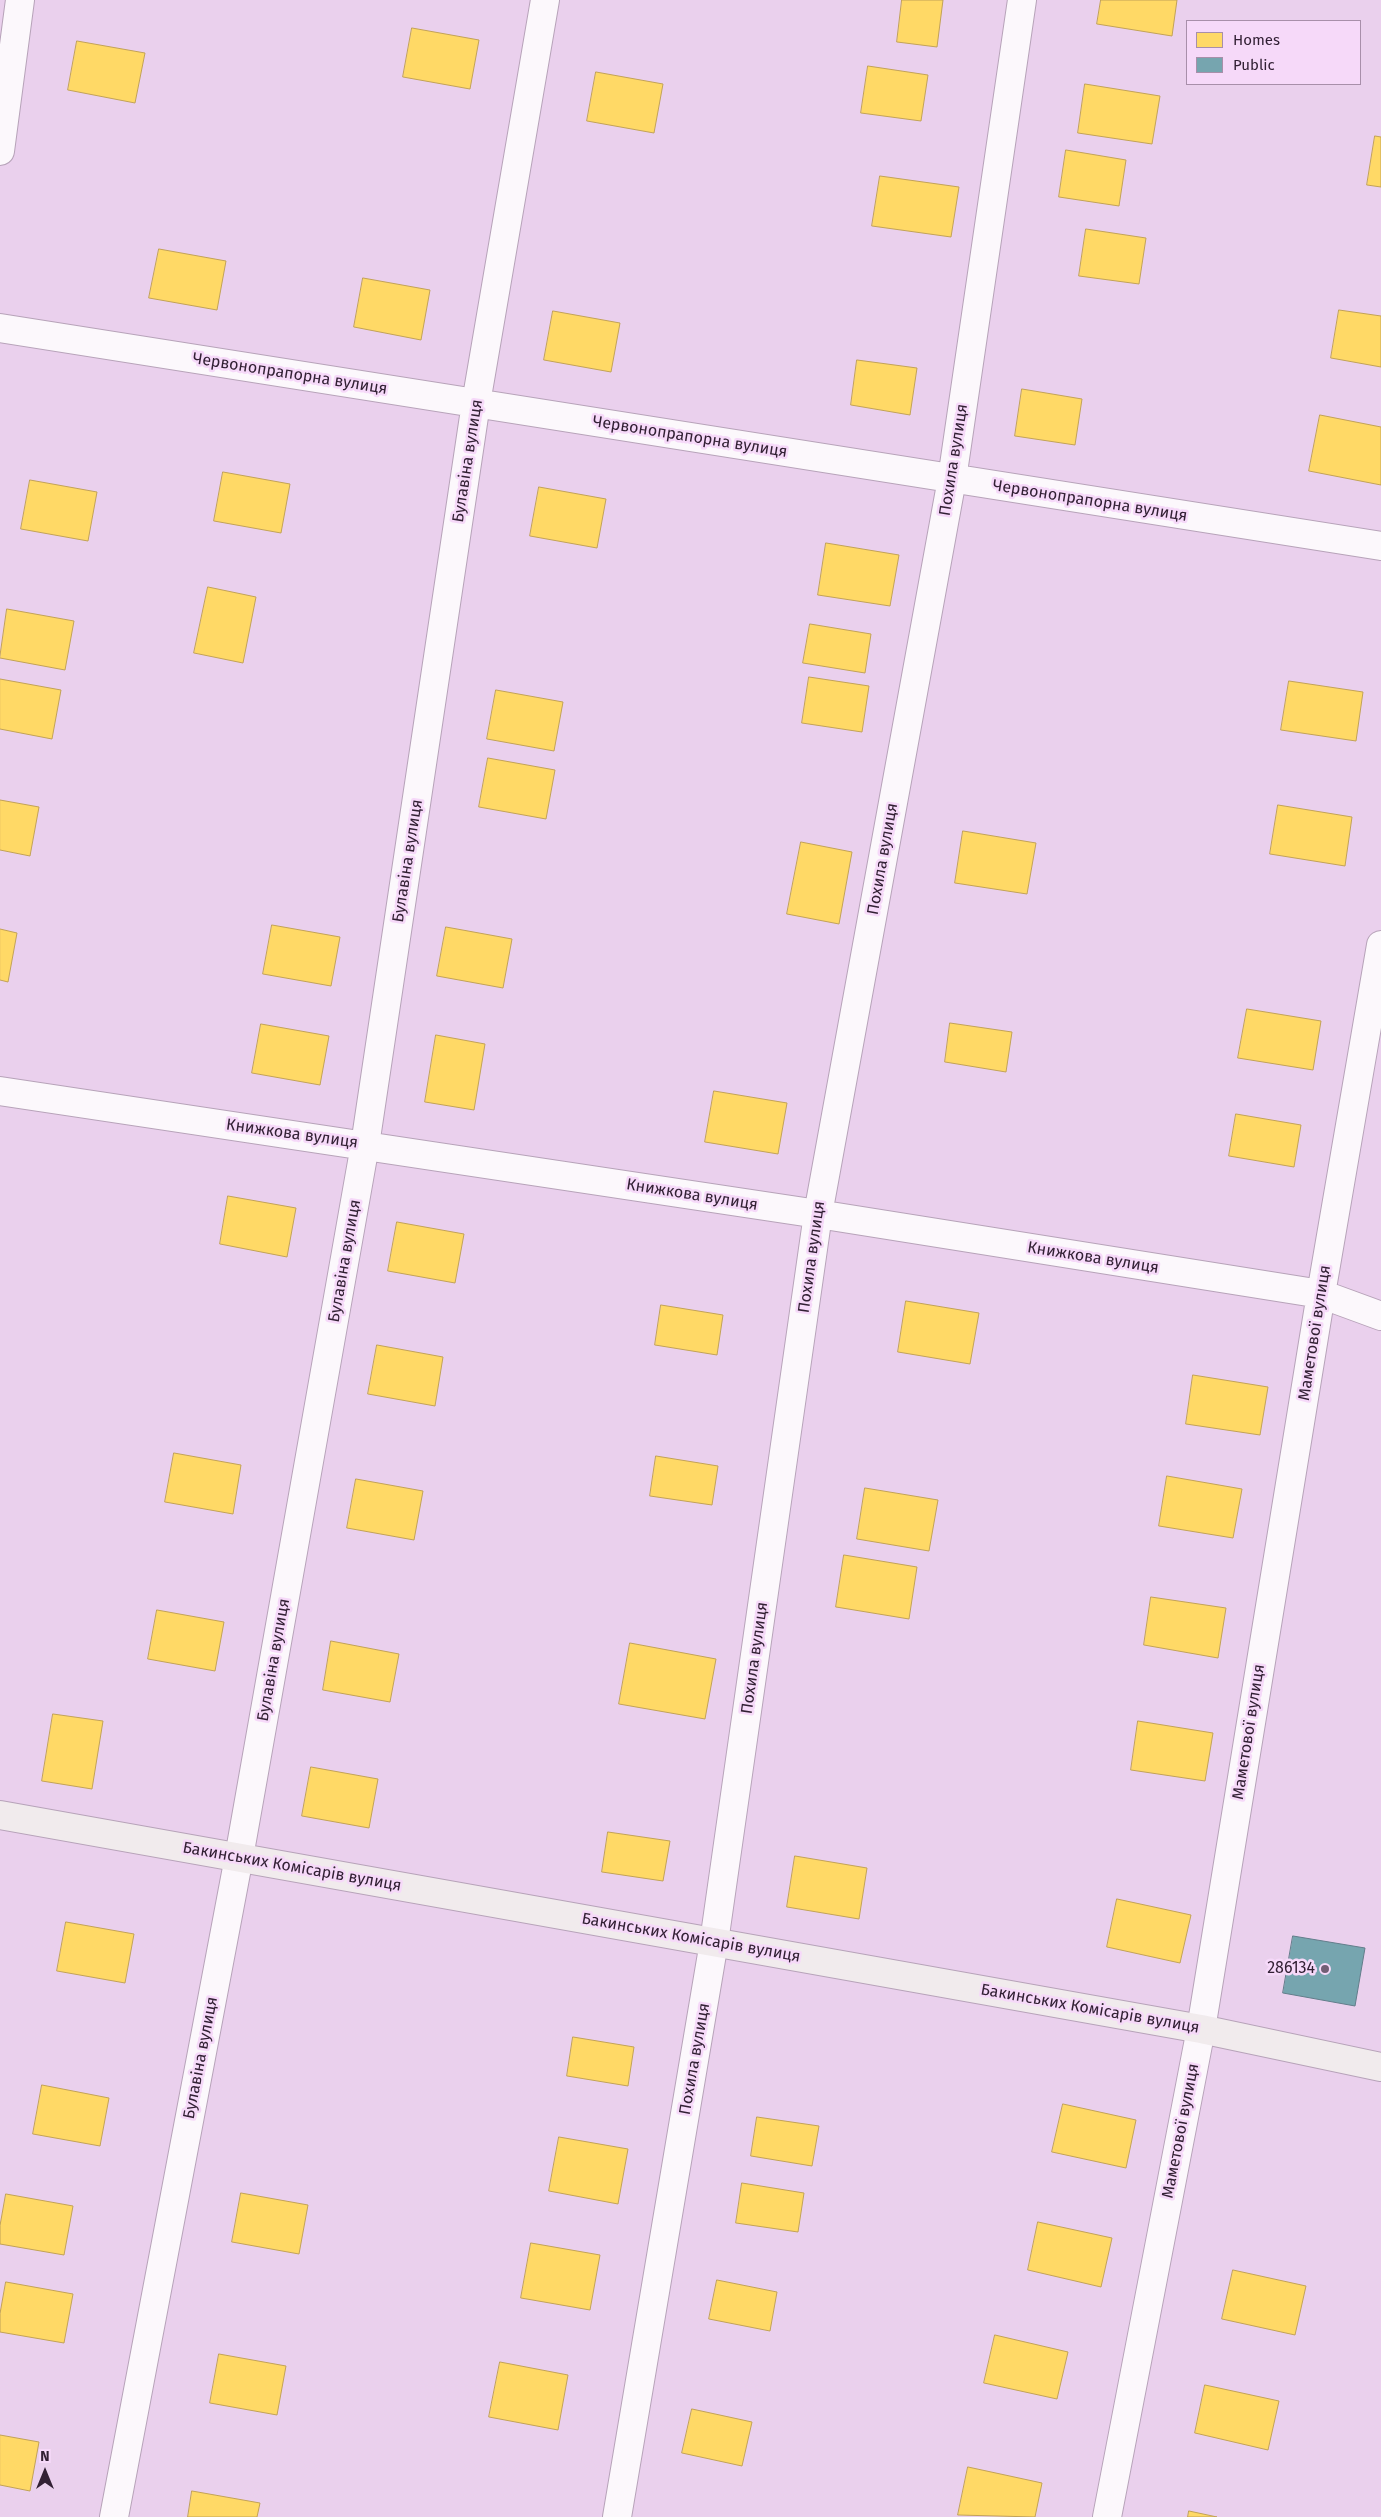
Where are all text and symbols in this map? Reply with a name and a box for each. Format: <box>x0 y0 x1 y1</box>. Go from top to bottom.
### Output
legend <box>1186 20 1361 85</box>
text: Homes <box>1233 31 1280 49</box>
text: Public <box>1233 56 1275 74</box>
street label: Червонопрапорна вулиця <box>191 349 389 399</box>
street label: Булавіна вулиця <box>449 398 487 524</box>
street label: Похила вулиця <box>936 403 972 517</box>
street label: Червонопрапорна вулиця <box>591 412 789 462</box>
street label: Червонопрапорна вулиця <box>991 476 1189 526</box>
street label: Булавіна вулиця <box>389 798 427 924</box>
street label: Похила вулиця <box>864 802 902 916</box>
street label: Книжкова вулиця <box>225 1115 359 1153</box>
street label: Книжкова вулиця <box>625 1175 759 1215</box>
street label: Булавіна вулиця <box>325 1198 365 1324</box>
street label: Похила вулиця <box>795 1200 829 1314</box>
street label: Книжкова вулиця <box>1026 1238 1160 1278</box>
street label: Маметової вулиця <box>1295 1264 1335 1402</box>
street label: Булавіна вулиця <box>254 1597 294 1723</box>
street label: Похила вулиця <box>738 1601 772 1715</box>
street label: Маметової вулиця <box>1229 1663 1269 1801</box>
street label: Бакинських Комісарів вулиця <box>181 1838 403 1896</box>
street label: Бакинських Комісарів вулиця <box>580 1909 802 1967</box>
place label: 286134 <box>1267 1959 1315 1979</box>
marker: 286134 <box>1319 1963 1331 1975</box>
street label: Бакинських Комісарів вулиця <box>979 1980 1201 2038</box>
street label: Булавіна вулиця <box>180 1995 222 2121</box>
street label: Похила вулиця <box>676 2002 714 2116</box>
street label: Маметової вулиця <box>1159 2062 1203 2200</box>
north arrow <box>20 2447 70 2497</box>
text: N <box>40 2448 50 2465</box>

